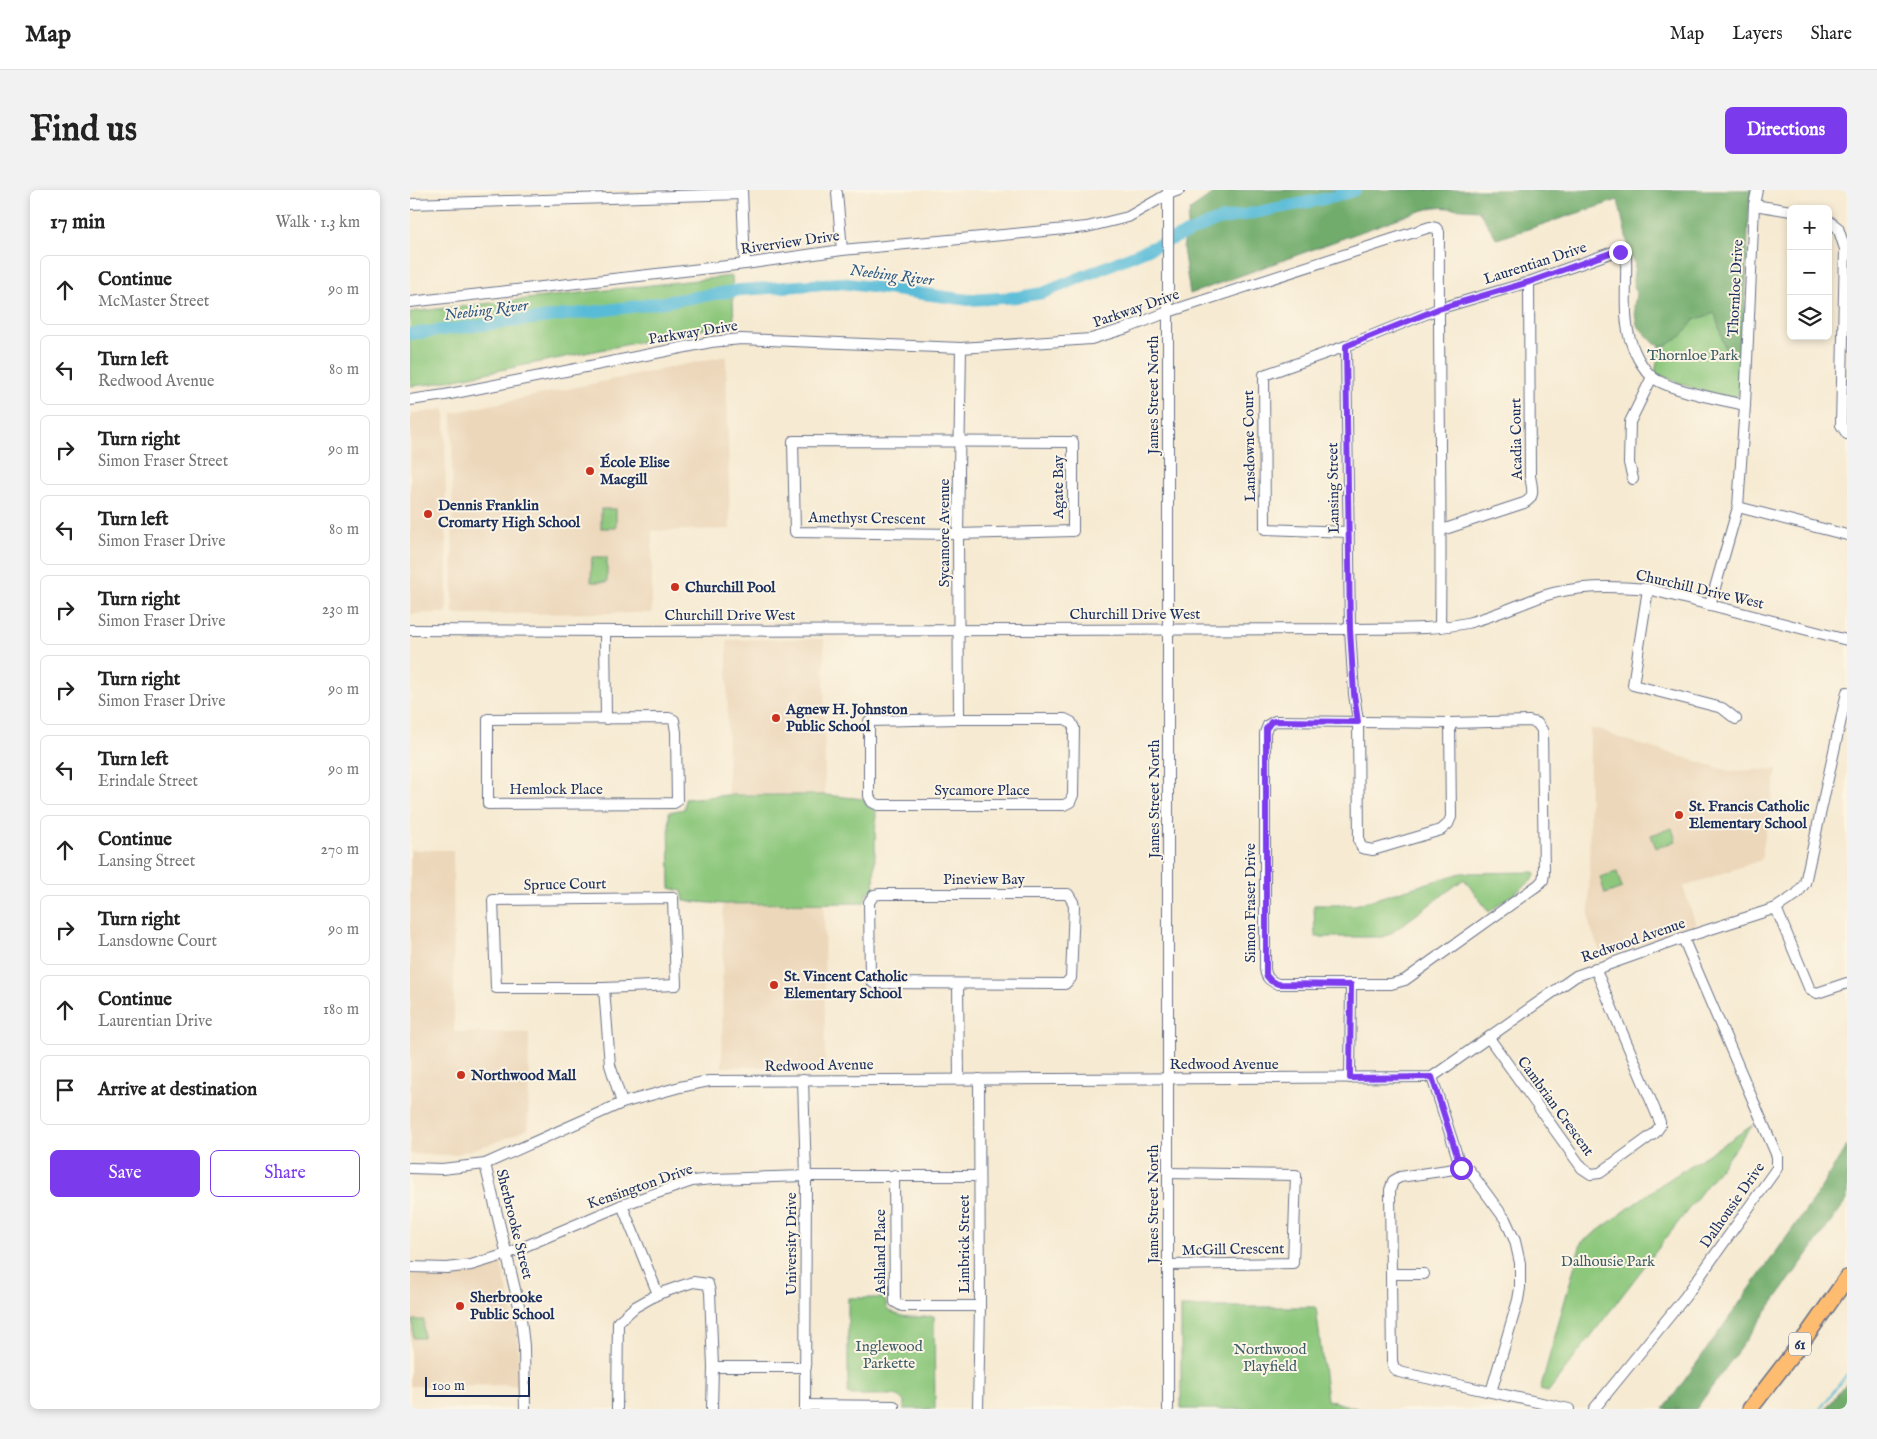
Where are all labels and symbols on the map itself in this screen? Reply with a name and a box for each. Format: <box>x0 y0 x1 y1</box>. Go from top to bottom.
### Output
street label: Riverview Drive <box>739 226 841 259</box>
street label: Laurentian Drive <box>1481 238 1589 289</box>
street label: Thornloe Drive <box>1723 239 1748 337</box>
route end <box>1609 241 1632 264</box>
water label: Neebing River <box>849 261 937 291</box>
street label: Parkway Drive <box>1090 285 1182 332</box>
water label: Neebing River <box>443 296 531 326</box>
street label: Parkway Drive <box>647 316 739 349</box>
street label: James Street North <box>1144 336 1163 456</box>
park label: Thornloe Park <box>1647 346 1740 365</box>
street label: Lansdowne Court <box>1239 390 1260 502</box>
street label: Acadia Court <box>1506 398 1527 481</box>
street label: Lansing Street <box>1323 442 1344 534</box>
place label: École Elise Macgill <box>600 453 670 489</box>
street label: Agate Bay <box>1049 455 1068 520</box>
marker: École Elise Macgill <box>584 465 596 477</box>
street label: Sycamore Avenue <box>935 479 954 587</box>
place label: Dennis Franklin Cromarty High School <box>438 496 581 532</box>
marker: Dennis Franklin Cromarty High School <box>422 508 434 520</box>
street label: Amethyst Crescent <box>807 508 926 529</box>
street label: Churchill Drive West <box>1634 566 1766 613</box>
place label: Churchill Pool <box>685 578 776 597</box>
marker: Churchill Pool <box>669 581 681 593</box>
street label: Churchill Drive West <box>1070 605 1200 624</box>
street label: Churchill Drive West <box>665 606 795 625</box>
place label: Agnew H. Johnston Public School <box>785 700 908 736</box>
marker: Agnew H. Johnston Public School <box>770 712 782 724</box>
street label: James Street North <box>1145 740 1164 860</box>
street label: Hemlock Place <box>509 780 603 799</box>
street label: Sycamore Place <box>934 781 1030 800</box>
place label: St. Francis Catholic Elementary School <box>1689 797 1810 833</box>
marker: St. Francis Catholic Elementary School <box>1673 809 1685 821</box>
street label: Simon Fraser Drive <box>1241 843 1260 963</box>
street label: Pineview Bay <box>943 870 1026 889</box>
street label: Spruce Court <box>523 874 607 895</box>
street label: Redwood Avenue <box>1578 914 1688 967</box>
place label: St. Vincent Catholic Elementary School <box>784 967 908 1003</box>
marker: St. Vincent Catholic Elementary School <box>768 979 780 991</box>
street label: Cambrian Crescent <box>1513 1053 1598 1160</box>
street label: Redwood Avenue <box>764 1055 874 1076</box>
street label: Redwood Avenue <box>1169 1055 1279 1074</box>
place label: Northwood Mall <box>470 1066 577 1085</box>
marker: Northwood Mall <box>455 1069 467 1081</box>
street label: James Street North <box>1144 1145 1163 1265</box>
route start <box>1450 1157 1473 1180</box>
street label: Kensington Drive <box>585 1159 696 1213</box>
street label: Dalhousie Drive <box>1696 1159 1769 1252</box>
street label: Sherbrooke Street <box>492 1167 537 1281</box>
street label: University Drive <box>782 1192 801 1296</box>
street label: Limbrick Street <box>955 1195 974 1293</box>
street label: Ashland Place <box>871 1209 890 1296</box>
street label: McGill Crescent <box>1182 1239 1284 1260</box>
park label: Dalhousie Park <box>1561 1252 1656 1271</box>
place label: Sherbrooke Public School <box>470 1288 555 1324</box>
marker: Sherbrooke Public School <box>454 1300 466 1312</box>
road number: 61 <box>1789 1332 1811 1356</box>
park label: Inglewood Parkette <box>855 1337 924 1373</box>
park label: Northwood Playfield <box>1234 1340 1307 1376</box>
scale bar <box>425 1374 530 1397</box>

